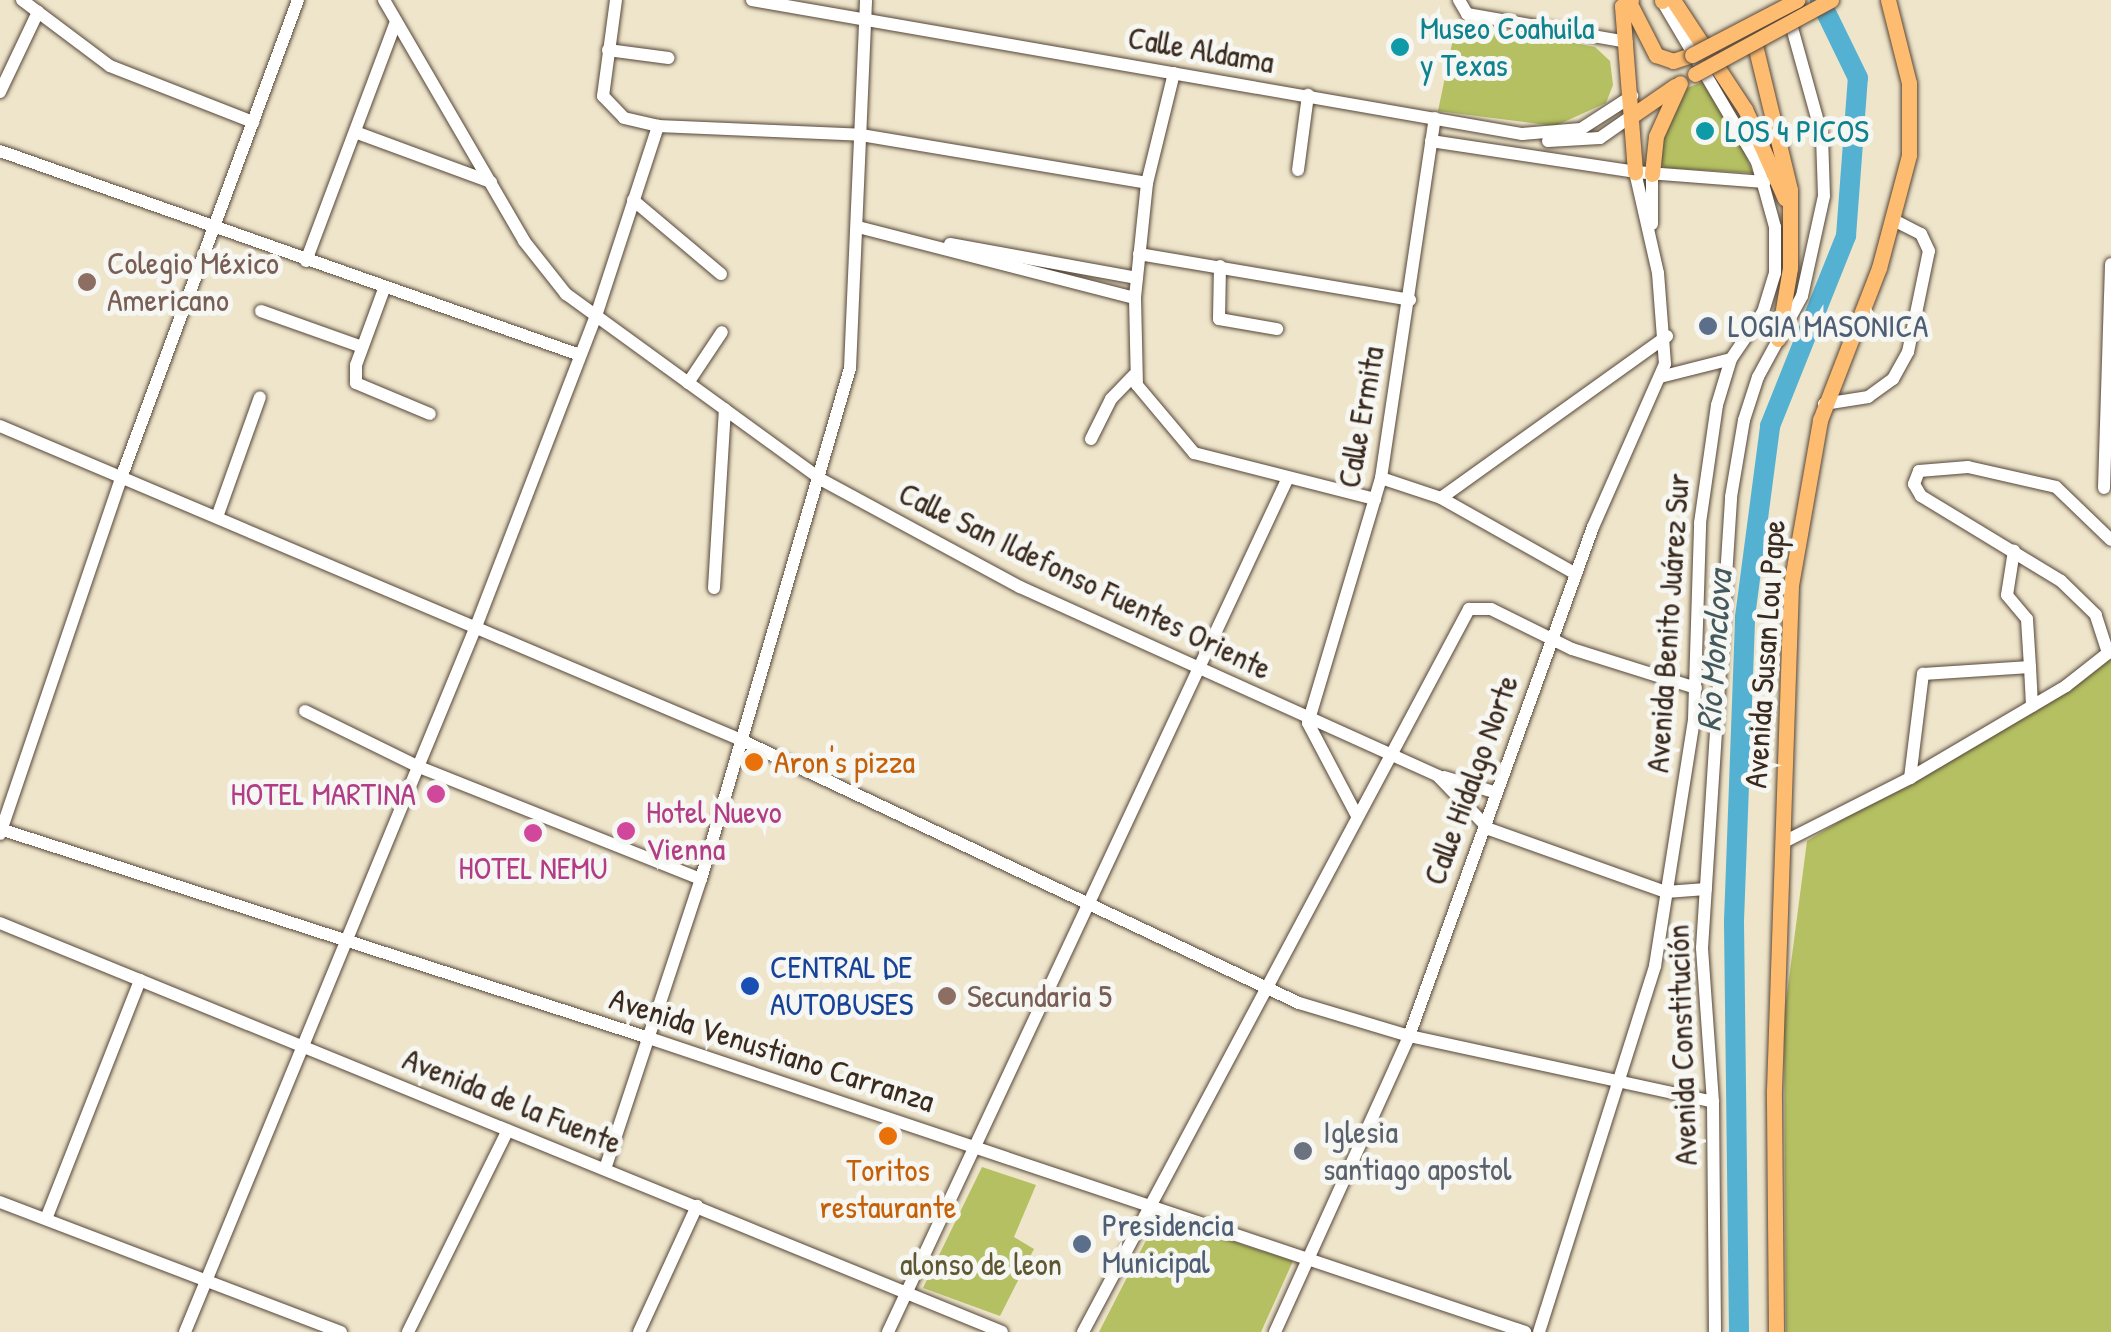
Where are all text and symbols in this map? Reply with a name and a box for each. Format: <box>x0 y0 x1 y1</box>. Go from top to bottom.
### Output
place label: Museo Coahuila y Texas <box>1420 10 1595 85</box>
street label: Calle Aldama <box>1125 18 1277 82</box>
marker: Museo Coahuila y Texas <box>1389 36 1411 58</box>
place label: LOS 4 PICOS <box>1725 112 1869 150</box>
marker: LOS 4 PICOS <box>1694 120 1716 142</box>
place label: Colegio México Americano <box>107 245 279 320</box>
marker: Colegio México Americano <box>76 271 98 293</box>
place label: LOGIA MASONICA <box>1728 307 1928 345</box>
marker: LOGIA MASONICA <box>1697 315 1719 337</box>
street label: Calle Ermita <box>1330 343 1392 491</box>
street label: Avenida Benito Juárez Sur <box>1638 472 1698 774</box>
street label: Calle San Ildefonso Fuentes Oriente <box>893 474 1277 688</box>
street label: Avenida Susan Lou Pape <box>1736 519 1794 789</box>
water label: Río Monclova <box>1687 569 1741 733</box>
street label: Calle Hidalgo Norte <box>1415 670 1527 890</box>
place label: Aron's pizza <box>774 743 915 781</box>
marker: Aron's pizza <box>743 751 765 773</box>
place label: HOTEL MARTINA <box>231 775 416 813</box>
marker: HOTEL MARTINA <box>425 783 447 805</box>
place label: Hotel Nuevo Vienna <box>646 794 782 869</box>
marker: Hotel Nuevo Vienna <box>615 820 637 842</box>
marker: HOTEL NEMU <box>522 822 544 844</box>
place label: HOTEL NEMU <box>459 849 607 887</box>
street label: Avenida Constitución <box>1659 924 1705 1166</box>
place label: CENTRAL DE AUTOBUSES <box>770 949 913 1024</box>
marker: CENTRAL DE AUTOBUSES <box>739 975 761 997</box>
place label: Secundaria 5 <box>967 977 1112 1015</box>
street label: Avenida Venustiano Carranza <box>605 979 939 1121</box>
marker: Secundaria 5 <box>936 985 958 1007</box>
street label: Avenida de la Fuente <box>397 1040 627 1162</box>
place label: Iglesia santiago apostol <box>1323 1114 1511 1189</box>
marker: Toritos restaurante <box>877 1125 899 1147</box>
marker: Iglesia santiago apostol <box>1292 1140 1314 1162</box>
place label: Toritos restaurante <box>820 1152 956 1227</box>
place label: Presidencia Municipal <box>1102 1207 1234 1282</box>
marker: Presidencia Municipal <box>1071 1233 1093 1255</box>
park label: alonso de leon <box>900 1245 1062 1283</box>

